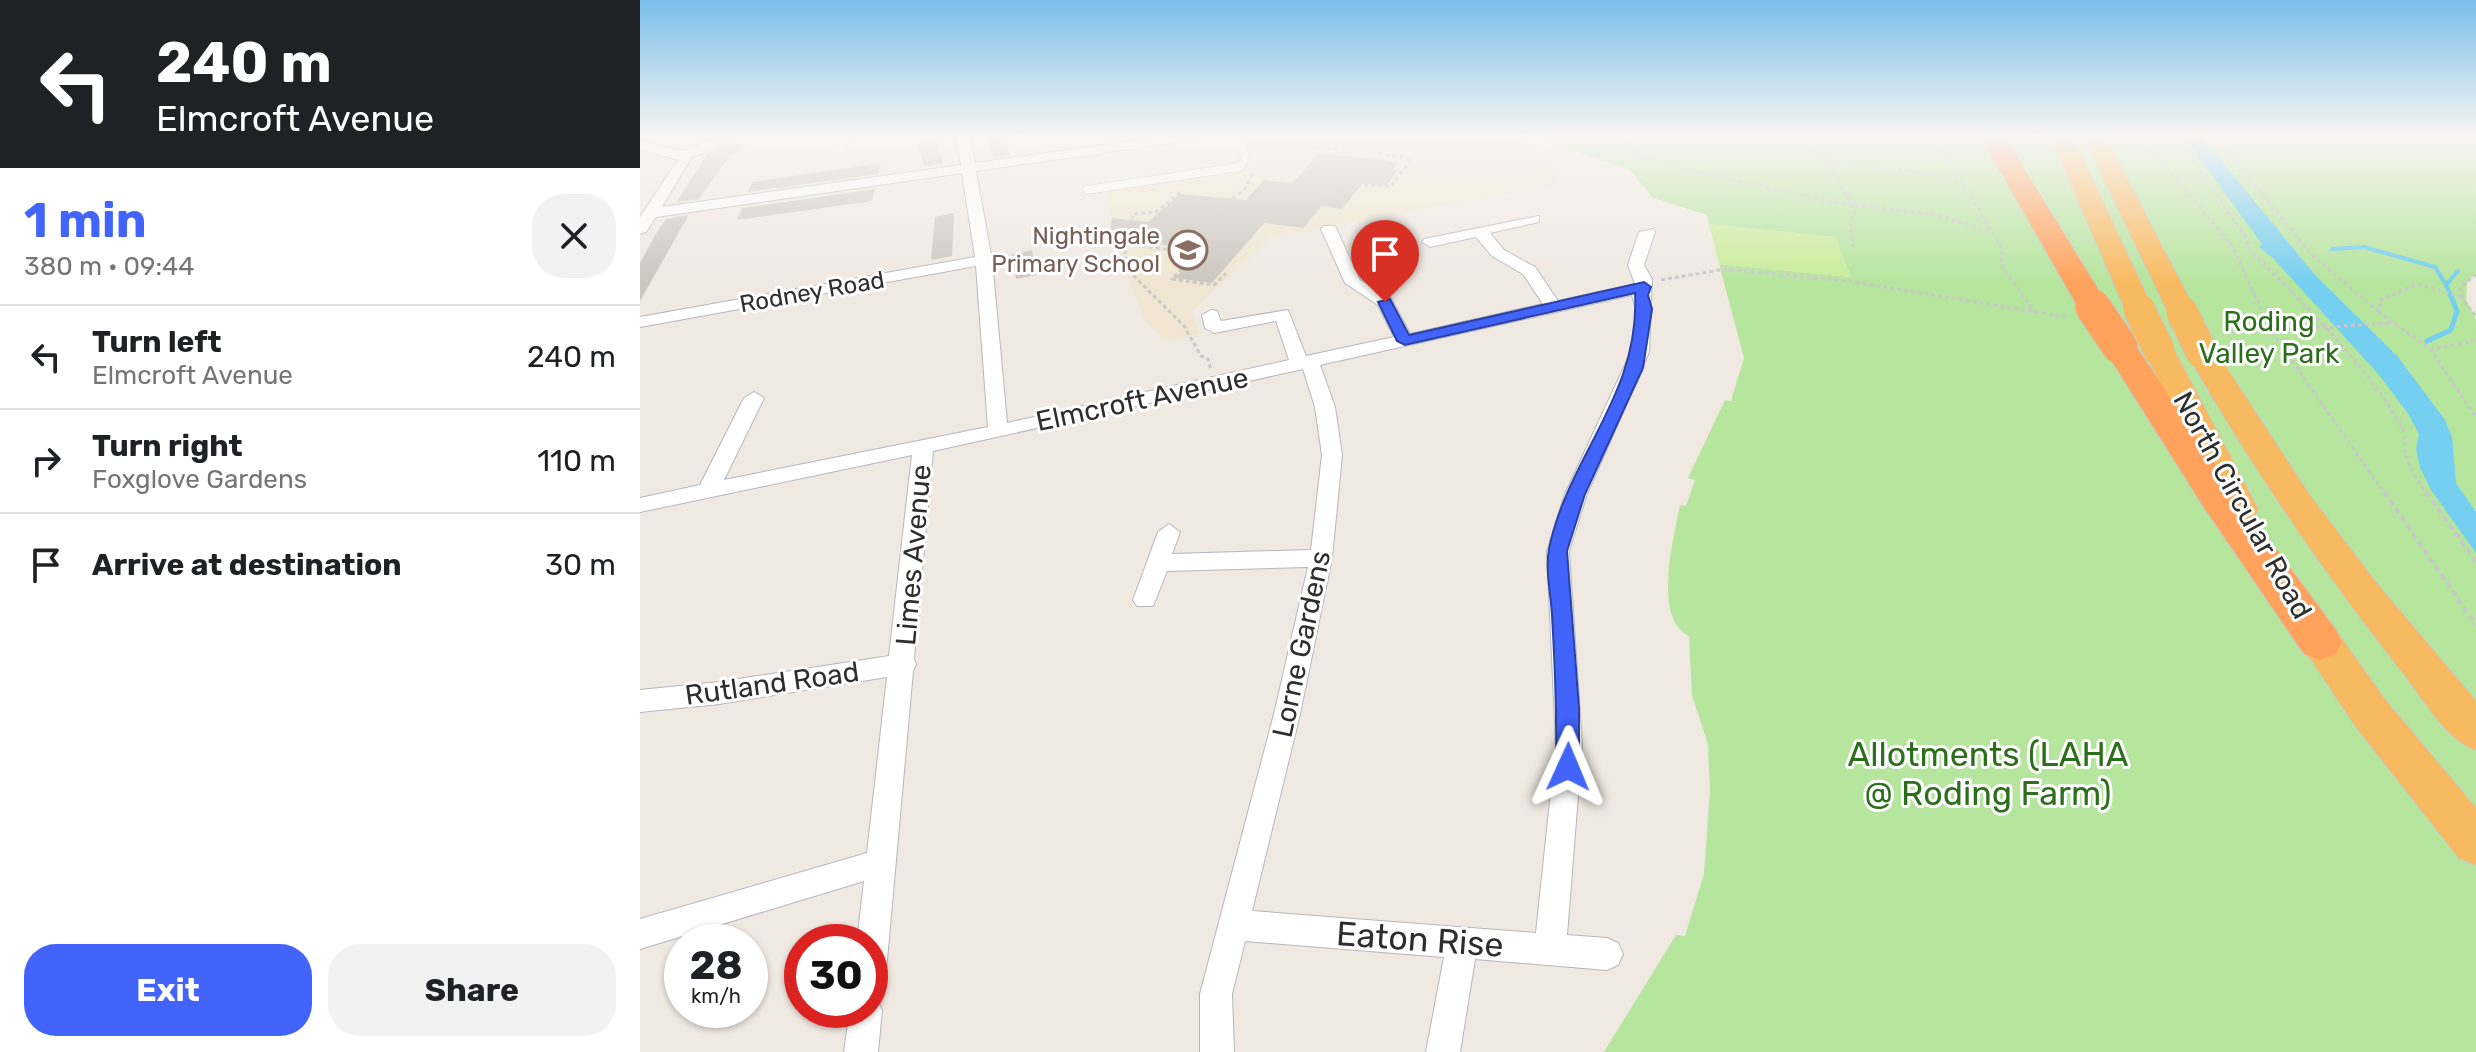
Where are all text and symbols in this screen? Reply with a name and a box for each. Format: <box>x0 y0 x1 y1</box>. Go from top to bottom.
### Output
text: 240 m <box>156 30 332 96</box>
icon: left <box>24 32 128 136</box>
text: Elmcroft Avenue <box>156 97 434 140</box>
text: 1 min <box>24 192 147 249</box>
button: close <box>532 194 616 278</box>
pin <box>1351 220 1419 302</box>
place label: Nightingale Primary School <box>991 222 1160 278</box>
school or university icon: Nightingale Primary School <box>1167 229 1209 271</box>
icon: arrive <box>1363 232 1407 276</box>
text: 380 m · 09:44 <box>24 251 194 282</box>
street label: Rodney Road <box>737 265 887 319</box>
park label: Roding Valley Park <box>2199 305 2340 370</box>
text: Turn left <box>92 324 222 360</box>
icon: left <box>24 335 68 379</box>
text: 240 m <box>527 339 616 375</box>
text: Elmcroft Avenue <box>92 360 293 391</box>
street label: Elmcroft Avenue <box>1033 361 1251 438</box>
street label: North Circular Road <box>2166 386 2319 625</box>
text: Turn right <box>92 428 243 464</box>
icon: right <box>24 439 68 483</box>
text: 110 m <box>537 443 616 479</box>
street label: Limes Avenue <box>889 463 938 647</box>
text: Foxglove Gardens <box>92 464 307 495</box>
icon: arrive <box>24 543 68 587</box>
text: Arrive at destination <box>92 547 402 583</box>
text: 30 m <box>545 547 616 583</box>
street label: Lorne Gardens <box>1266 548 1337 741</box>
street label: Rutland Road <box>683 655 861 712</box>
position arrow <box>1526 725 1610 809</box>
park label: Allotments (LAHA @ Roding Farm) <box>1847 734 2129 814</box>
street label: Eaton Rise <box>1335 913 1505 966</box>
speed limit sign: 30 <box>784 924 888 1028</box>
text: 28 <box>689 942 743 989</box>
button: Exit <box>24 944 312 1036</box>
button: Share <box>328 944 616 1036</box>
text: km/h <box>691 984 741 1008</box>

